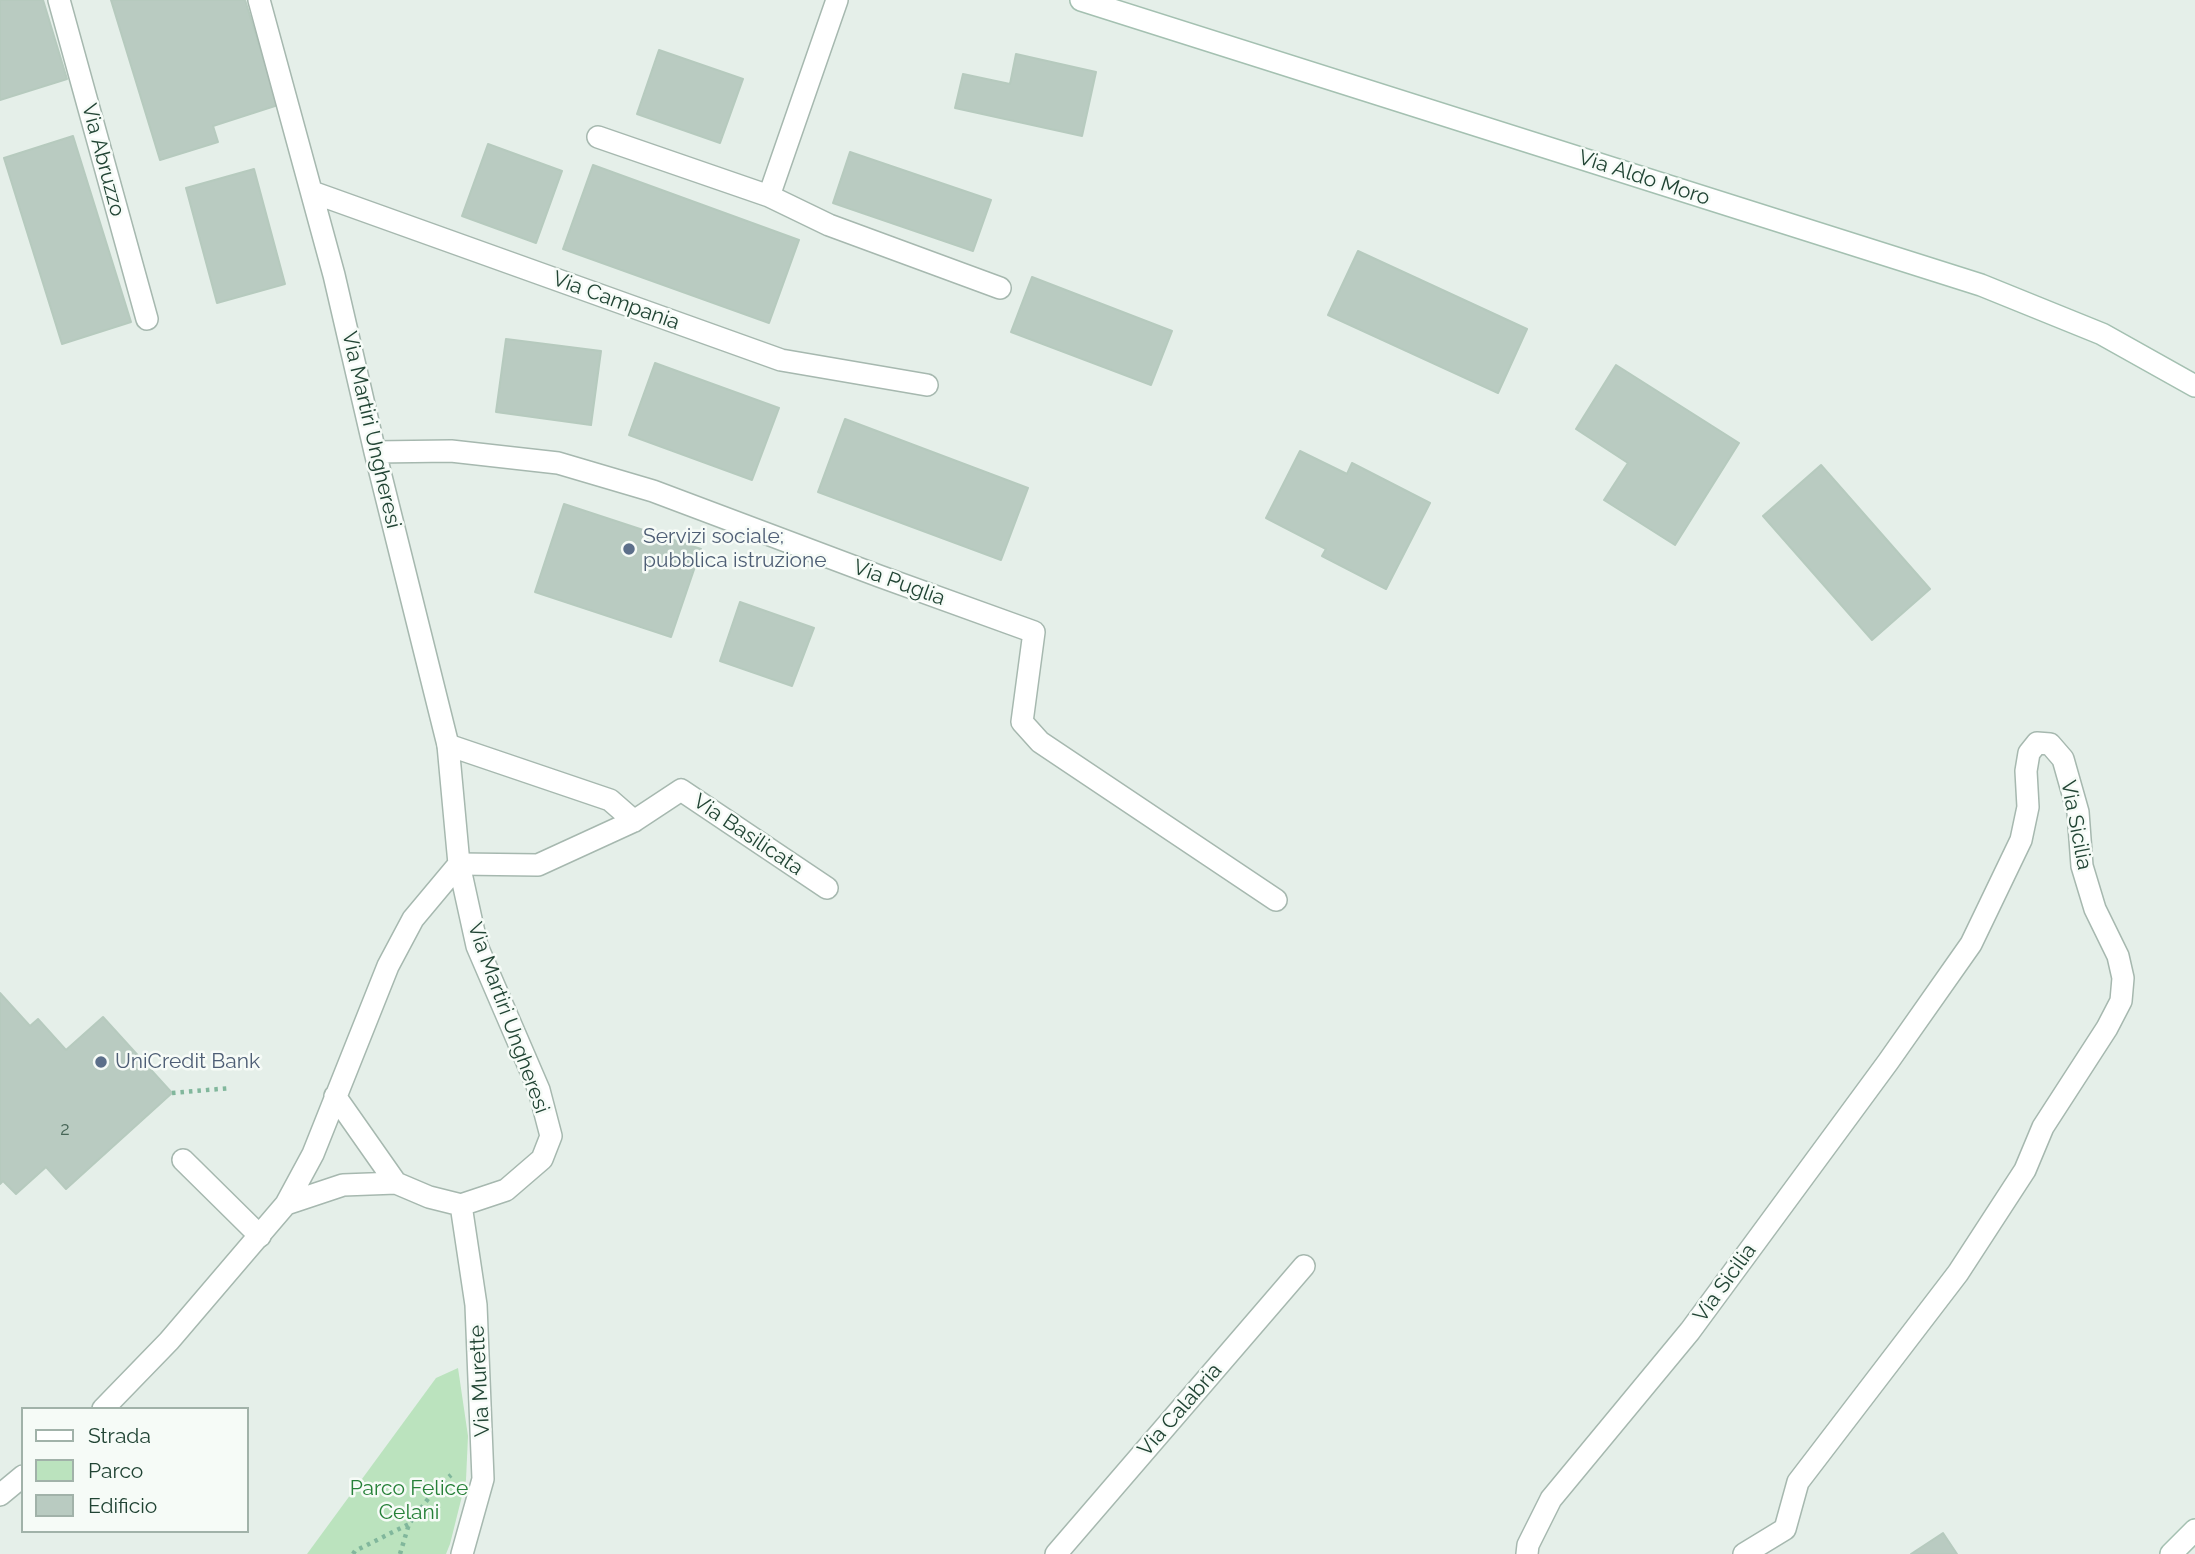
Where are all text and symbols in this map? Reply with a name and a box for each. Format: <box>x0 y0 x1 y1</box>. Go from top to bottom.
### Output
street label: Via Abruzzo <box>76 101 130 219</box>
street label: Via Aldo Moro <box>1575 145 1713 211</box>
street label: Via Campania <box>549 266 683 336</box>
street label: Via Martiri Ungheresi <box>336 329 406 531</box>
place label: Servizi sociale; pubblica istruzione <box>643 524 827 574</box>
marker: Servizi sociale; pubblica istruzione <box>621 541 637 557</box>
street label: Via Puglia <box>850 555 948 611</box>
street label: Via Sicilia <box>2055 778 2097 872</box>
street label: Via Basilicata <box>688 789 808 881</box>
street label: Via Martiri Ungheresi <box>462 919 554 1117</box>
place label: UniCredit Bank <box>115 1049 260 1075</box>
marker: UniCredit Bank <box>93 1054 109 1070</box>
house number: 2 <box>60 1119 70 1141</box>
street label: Via Sicilia <box>1688 1239 1762 1327</box>
street label: Via Murette <box>464 1324 496 1438</box>
street label: Via Calabria <box>1133 1358 1227 1462</box>
legend <box>21 1407 248 1533</box>
text: Strada <box>88 1423 151 1448</box>
text: Parco <box>88 1458 143 1483</box>
park label: Parco Felice Celani <box>350 1476 468 1526</box>
text: Edificio <box>88 1493 157 1518</box>

